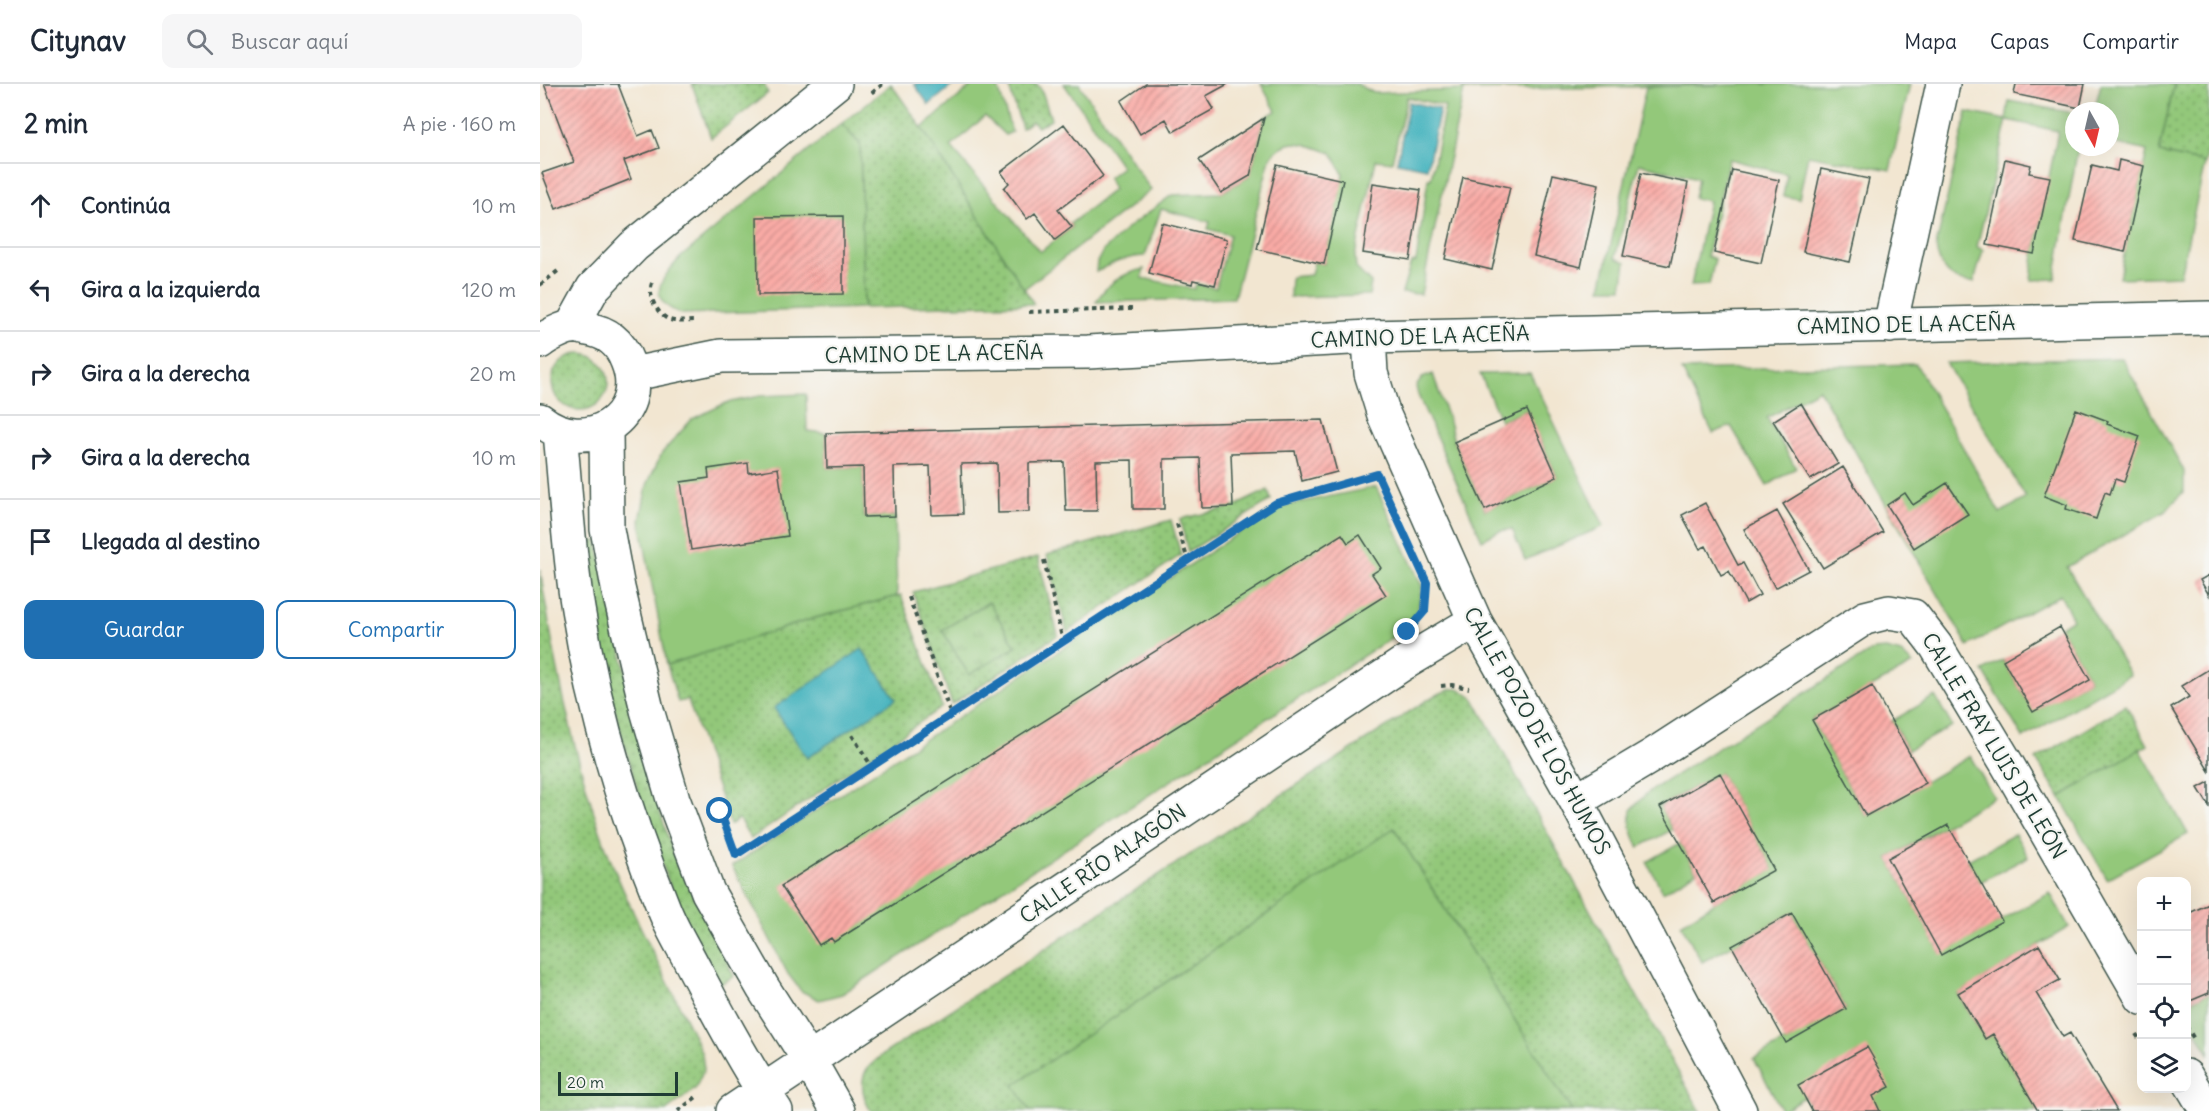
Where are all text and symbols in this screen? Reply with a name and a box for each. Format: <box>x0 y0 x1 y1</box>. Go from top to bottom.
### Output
search box <box>162 14 582 68</box>
text: Citynav <box>30 23 126 59</box>
icon: search <box>183 25 216 58</box>
text: Buscar aquí <box>231 27 348 55</box>
text: Mapa <box>1904 28 1957 55</box>
text: Capas <box>1990 28 2049 55</box>
text: Compartir <box>2082 28 2179 55</box>
north arrow <box>2065 102 2119 156</box>
text: 2 min <box>24 107 88 140</box>
text: A pie · 160 m <box>403 111 516 136</box>
icon: ahead <box>24 189 57 222</box>
text: Continúa <box>81 191 170 219</box>
text: 10 m <box>473 193 516 218</box>
icon: left <box>24 273 57 306</box>
text: Gira a la izquierda <box>81 275 260 303</box>
text: 120 m <box>462 277 516 302</box>
street label: CAMINO DE LA ACEÑA <box>1796 309 2016 340</box>
street label: CAMINO DE LA ACEÑA <box>1310 319 1530 354</box>
street label: CAMINO DE LA ACEÑA <box>824 338 1044 369</box>
icon: right <box>24 357 57 390</box>
text: Gira a la derecha <box>81 359 250 387</box>
text: 20 m <box>470 361 516 386</box>
icon: right <box>24 441 57 474</box>
text: Gira a la derecha <box>81 443 250 471</box>
text: 10 m <box>473 445 516 470</box>
icon: arrive <box>24 525 57 558</box>
text: Llegada al destino <box>81 527 260 555</box>
button: Guardar <box>24 600 264 659</box>
button: Compartir <box>276 600 516 659</box>
street label: CALLE POZO DE LOS HUMOS <box>1458 602 1617 859</box>
route end <box>1393 618 1419 644</box>
street label: CALLE FRAY LUIS DE LEÓN <box>1916 628 2073 864</box>
route start <box>706 797 732 823</box>
street label: CALLE RÍO ALAGÓN <box>1014 798 1191 929</box>
map controls <box>2137 877 2191 1093</box>
button: + <box>2137 877 2191 931</box>
button: − <box>2137 931 2191 985</box>
button: locate <box>2137 985 2191 1039</box>
button: layers <box>2137 1039 2191 1093</box>
scale bar <box>558 1069 678 1096</box>
text: 20 m <box>567 1072 604 1092</box>

